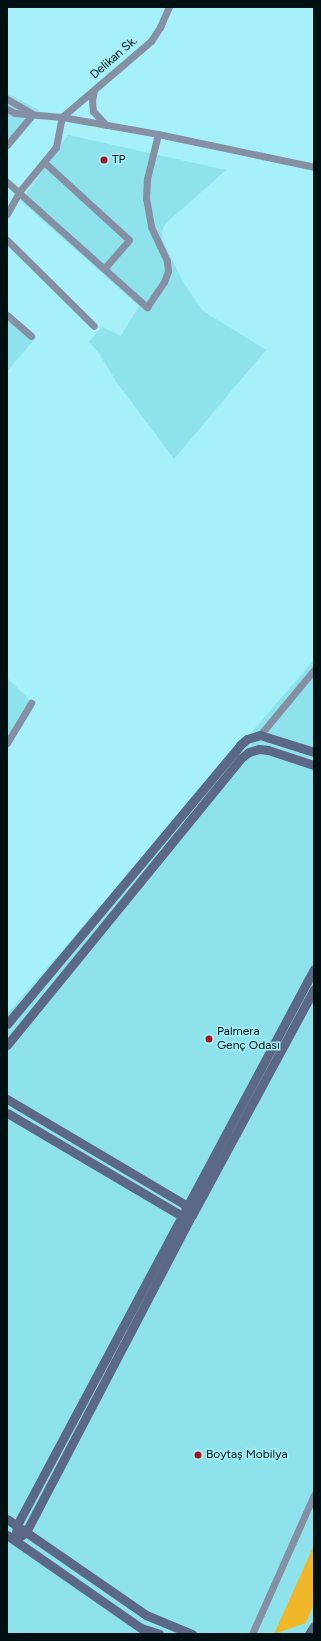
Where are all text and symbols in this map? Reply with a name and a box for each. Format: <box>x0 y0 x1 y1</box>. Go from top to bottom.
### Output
street label: Delikan Sk. <box>88 34 140 82</box>
place label: TP <box>112 153 126 167</box>
marker: TP <box>99 155 109 165</box>
place label: Palmera Genç Odası <box>217 1025 280 1053</box>
marker: Palmera Genç Odası <box>204 1034 214 1044</box>
place label: Boytaş Mobilya <box>206 1448 288 1462</box>
marker: Boytaş Mobilya <box>193 1450 203 1460</box>

